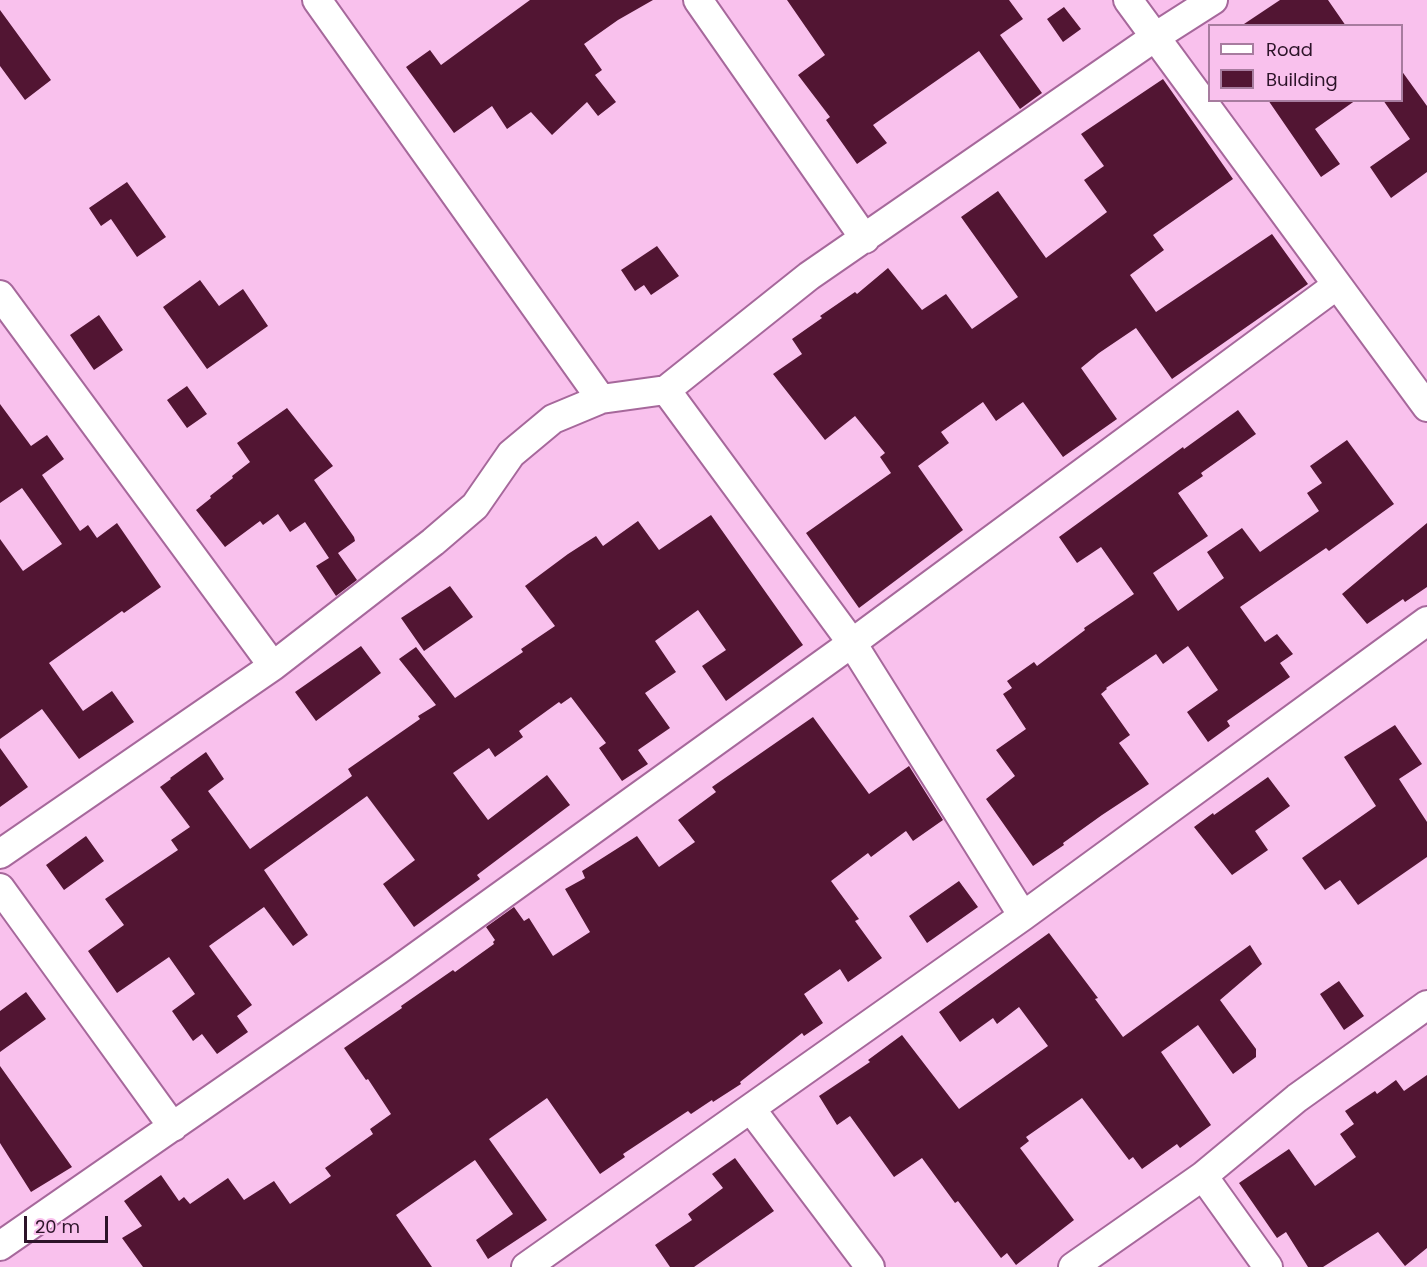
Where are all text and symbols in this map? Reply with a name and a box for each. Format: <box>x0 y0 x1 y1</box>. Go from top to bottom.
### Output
legend <box>1208 24 1403 102</box>
text: Road <box>1266 37 1313 62</box>
text: Building <box>1266 67 1338 92</box>
scale bar <box>27 1204 111 1242</box>
text: 20 m <box>35 1214 80 1239</box>

